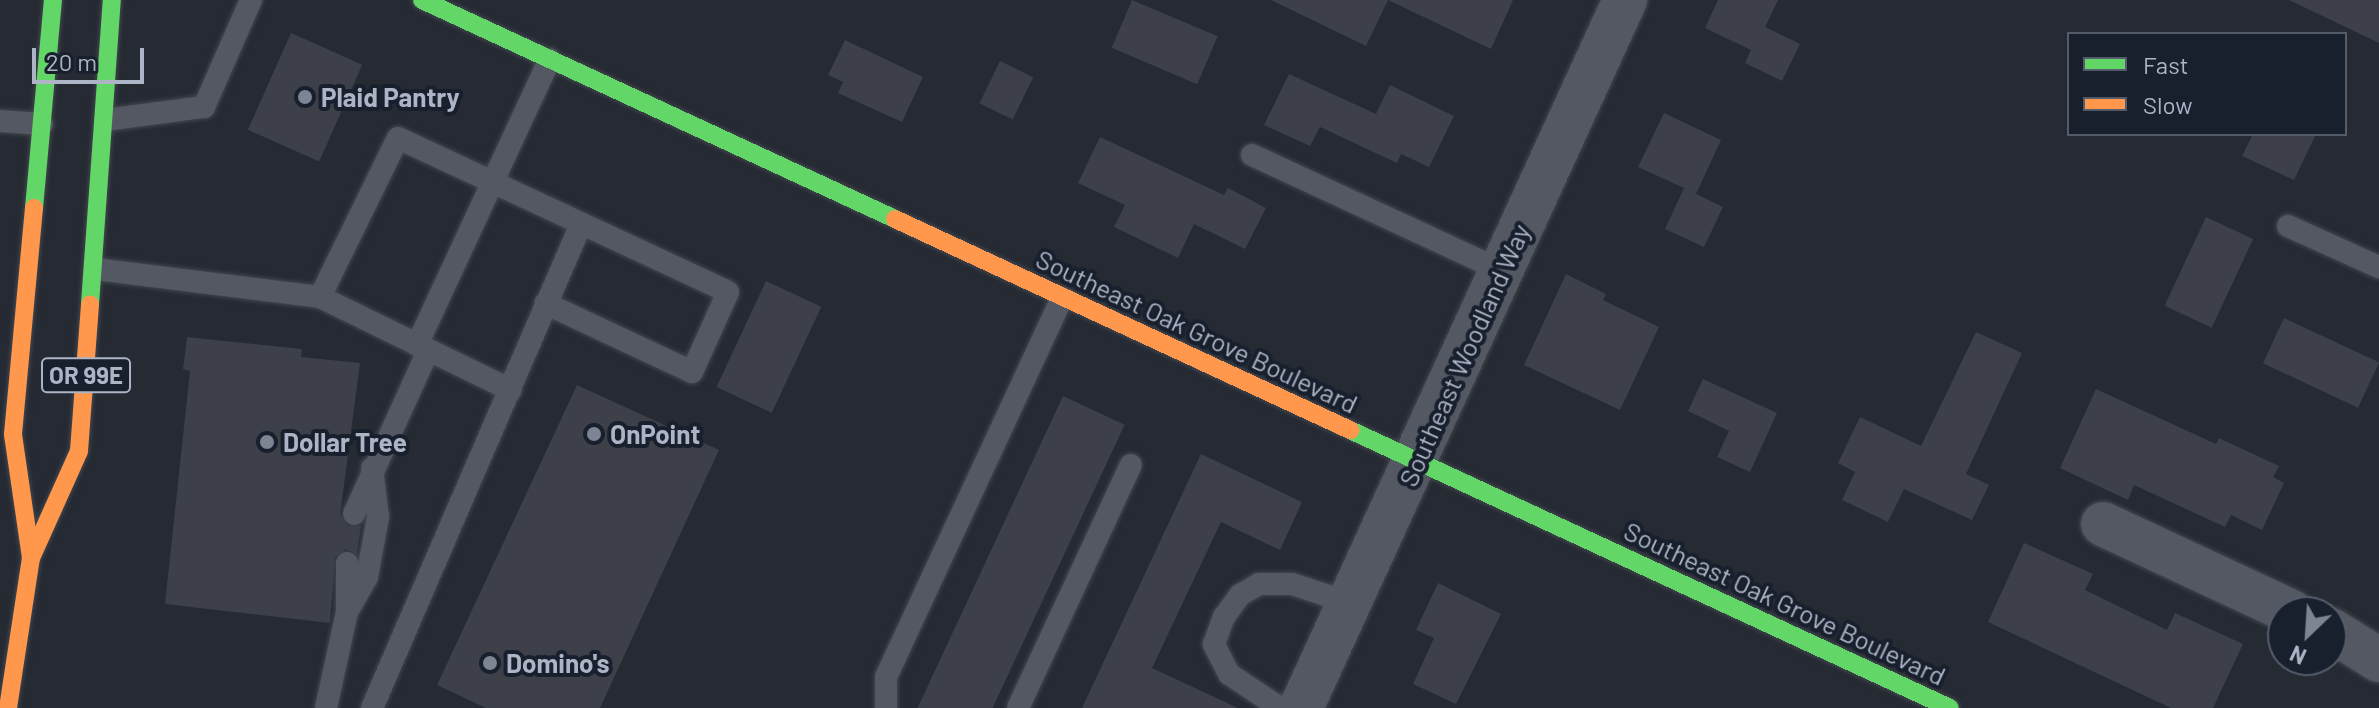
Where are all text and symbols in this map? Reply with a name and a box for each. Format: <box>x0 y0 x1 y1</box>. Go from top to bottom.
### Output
scale bar <box>36 32 148 82</box>
legend <box>2067 32 2347 136</box>
text: 20 m <box>46 47 97 76</box>
text: Fast <box>2143 50 2188 79</box>
place label: Plaid Pantry <box>321 81 460 113</box>
marker: Plaid Pantry <box>296 88 314 106</box>
text: Slow <box>2143 90 2192 119</box>
street label: Southeast Woodland Way <box>1392 219 1536 491</box>
street label: Southeast Oak Grove Boulevard <box>1031 243 1363 419</box>
road number: OR 99E <box>40 355 132 395</box>
place label: OnPoint <box>610 418 700 450</box>
marker: OnPoint <box>585 425 603 443</box>
place label: Dollar Tree <box>283 426 407 458</box>
marker: Dollar Tree <box>258 433 276 451</box>
street label: Southeast Oak Grove Boulevard <box>1619 515 1951 691</box>
north arrow <box>2267 596 2347 676</box>
text: N <box>2286 641 2310 671</box>
place label: Domino's <box>506 647 610 679</box>
marker: Domino's <box>481 654 499 672</box>

